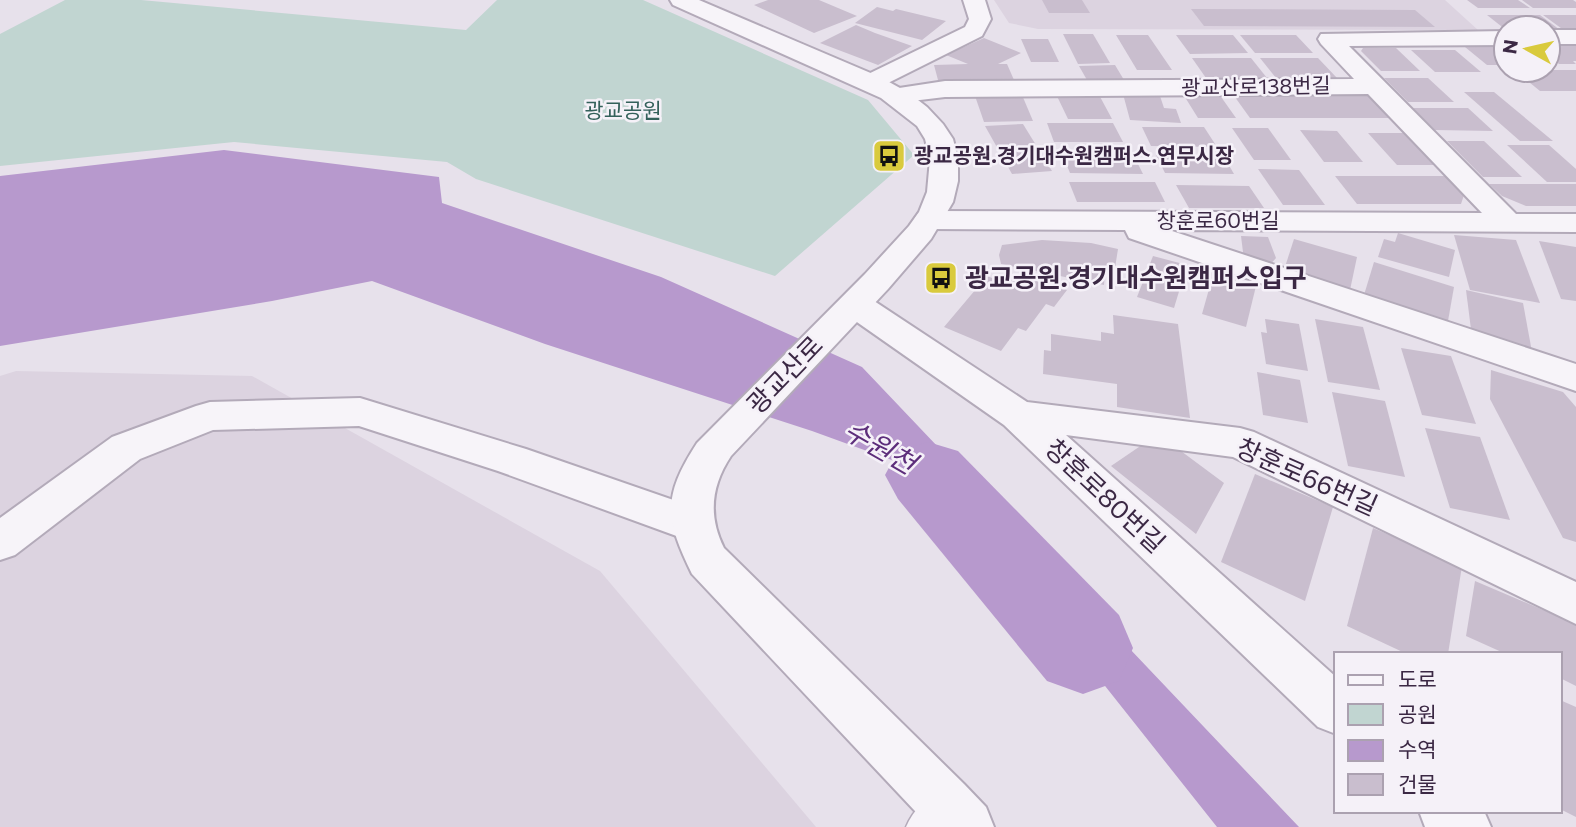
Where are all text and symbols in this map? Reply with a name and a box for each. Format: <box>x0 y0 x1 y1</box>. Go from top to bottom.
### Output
north arrow <box>1492 14 1562 84</box>
text: N <box>1497 38 1522 55</box>
street label: 광교산로138번길 <box>1181 72 1331 99</box>
park label: 광교공원 <box>584 97 662 122</box>
bus stop icon: 광교공원.경기대수원캠퍼스.연무시장 <box>870 137 908 175</box>
place label: 광교공원.경기대수원캠퍼스.연무시장 <box>914 142 1234 167</box>
street label: 창훈로60번길 <box>1156 207 1280 232</box>
bus stop icon: 광교공원.경기대수원캠퍼스입구 <box>922 259 960 297</box>
place label: 광교공원.경기대수원캠퍼스입구 <box>965 261 1307 292</box>
street label: 광교산로 <box>740 329 828 419</box>
water label: 수원천 <box>839 412 925 482</box>
street label: 창훈로66번길 <box>1232 431 1383 521</box>
street label: 창훈로80번길 <box>1040 432 1172 558</box>
legend <box>1334 652 1562 813</box>
text: 도로 <box>1398 666 1437 691</box>
text: 공원 <box>1398 701 1437 726</box>
text: 수역 <box>1398 736 1437 761</box>
text: 건물 <box>1398 771 1437 796</box>

